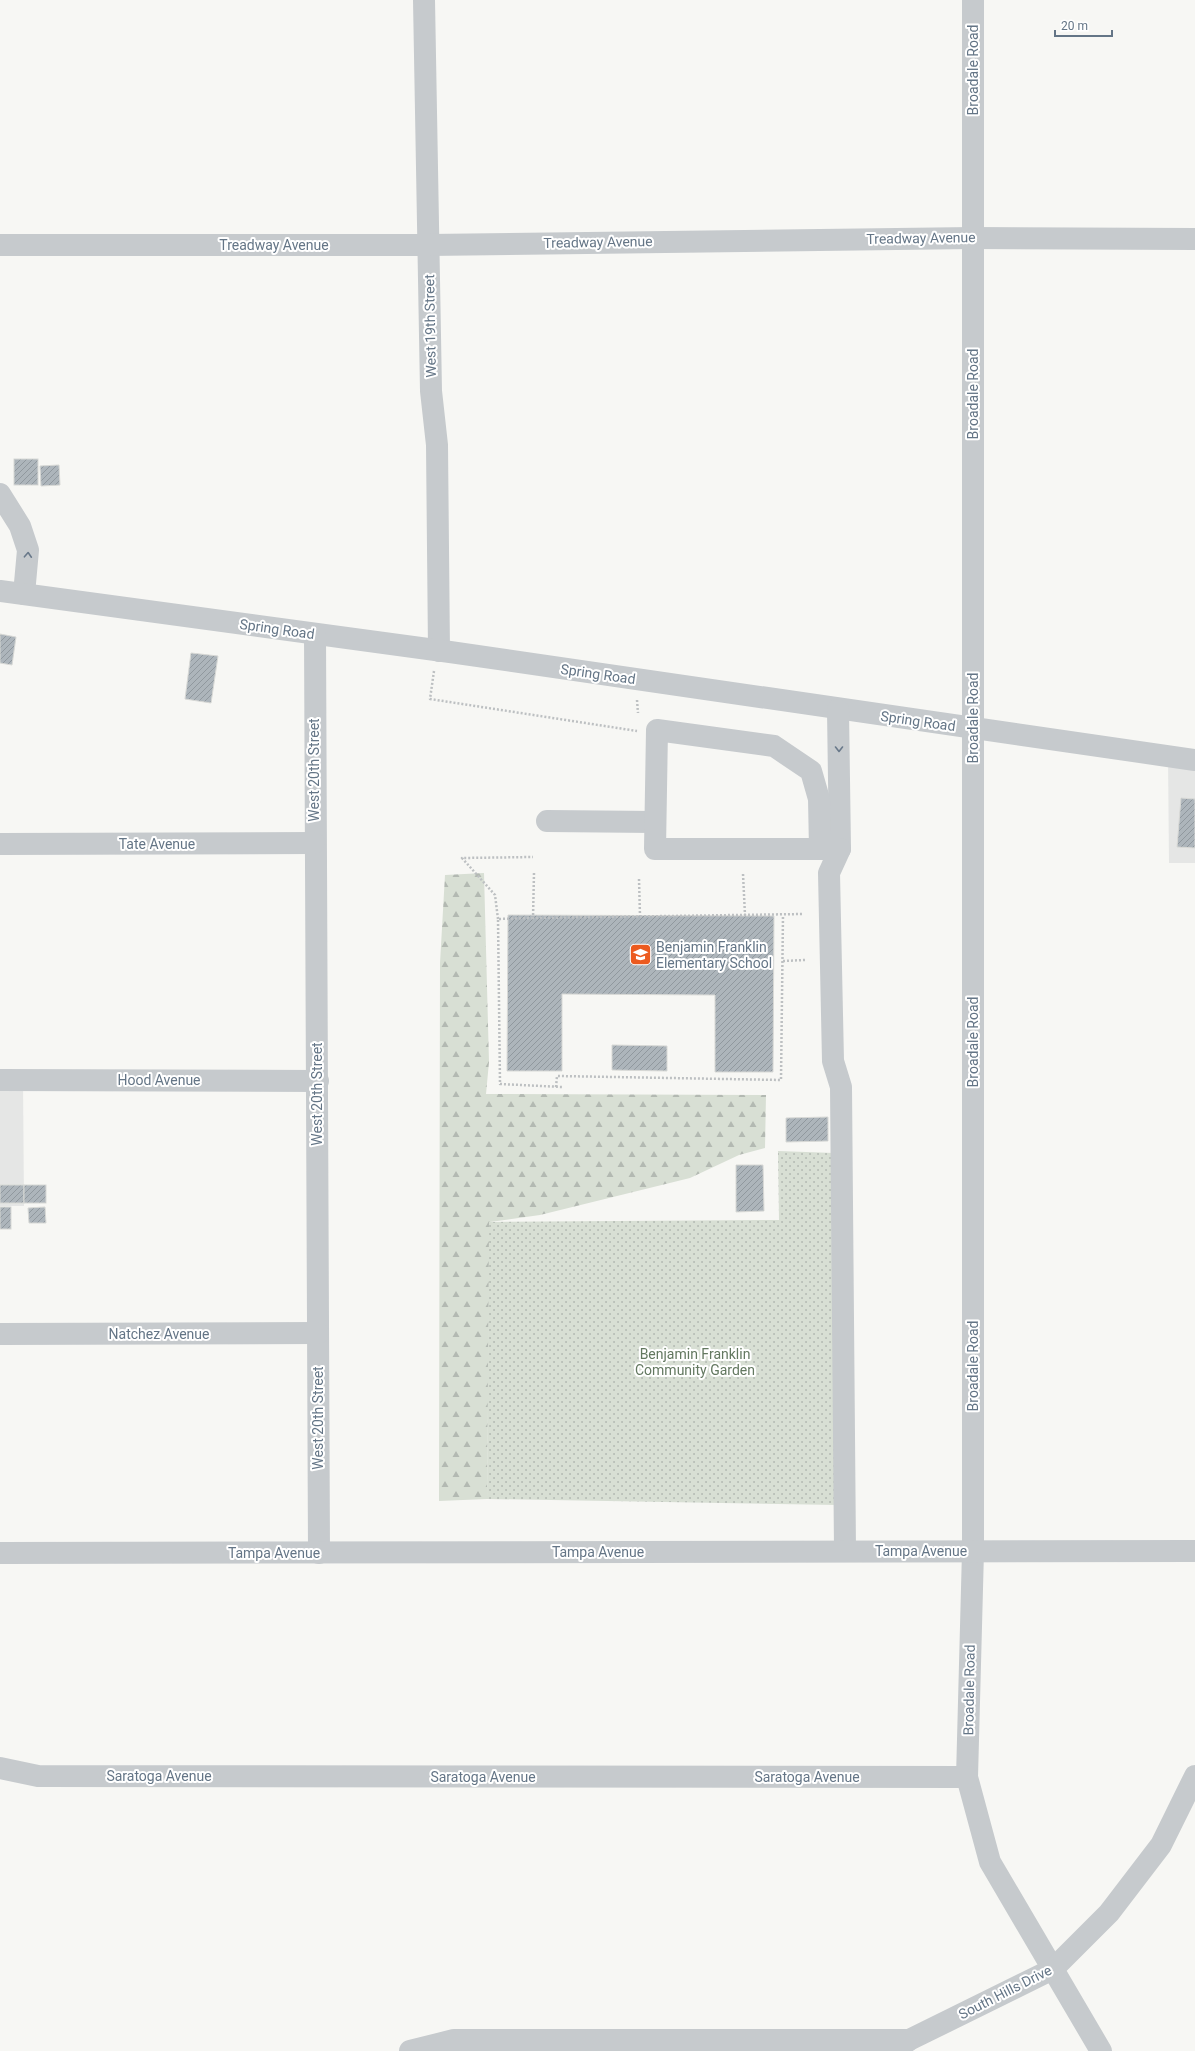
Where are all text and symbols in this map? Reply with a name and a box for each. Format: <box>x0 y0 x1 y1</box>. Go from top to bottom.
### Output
scale bar <box>1055 12 1112 38</box>
text: 20 m <box>1061 19 1088 33</box>
street label: Broadale Road <box>965 25 981 115</box>
street label: Treadway Avenue <box>866 229 976 247</box>
street label: Treadway Avenue <box>543 233 653 251</box>
street label: Treadway Avenue <box>219 237 329 253</box>
street label: West 19th Street <box>421 274 439 378</box>
street label: Broadale Road <box>965 349 981 439</box>
one-way arrow <box>23 552 32 558</box>
street label: Spring Road <box>238 616 316 642</box>
street label: Spring Road <box>559 661 637 687</box>
street label: Broadale Road <box>965 673 981 763</box>
street label: Spring Road <box>879 708 957 734</box>
street label: West 20th Street <box>306 718 322 822</box>
one-way arrow <box>835 746 843 752</box>
street label: Tate Avenue <box>119 836 195 852</box>
place label: Benjamin Franklin Elementary School <box>656 939 772 971</box>
school or university icon: Benjamin Franklin Elementary School <box>628 942 654 968</box>
street label: Broadale Road <box>965 997 981 1087</box>
street label: West 20th Street <box>309 1042 325 1146</box>
street label: Hood Avenue <box>117 1072 201 1088</box>
street label: Broadale Road <box>965 1321 981 1411</box>
street label: Natchez Avenue <box>109 1326 209 1342</box>
park label: Benjamin Franklin Community Garden <box>635 1346 755 1378</box>
street label: West 20th Street <box>310 1366 326 1470</box>
street label: Tampa Avenue <box>875 1543 967 1559</box>
street label: Tampa Avenue <box>552 1544 644 1560</box>
street label: Tampa Avenue <box>228 1545 320 1561</box>
street label: Broadale Road <box>960 1644 978 1736</box>
street label: Saratoga Avenue <box>106 1768 212 1784</box>
street label: Saratoga Avenue <box>430 1769 536 1785</box>
street label: Saratoga Avenue <box>754 1769 860 1785</box>
street label: South Hills Drive <box>956 1962 1054 2022</box>

